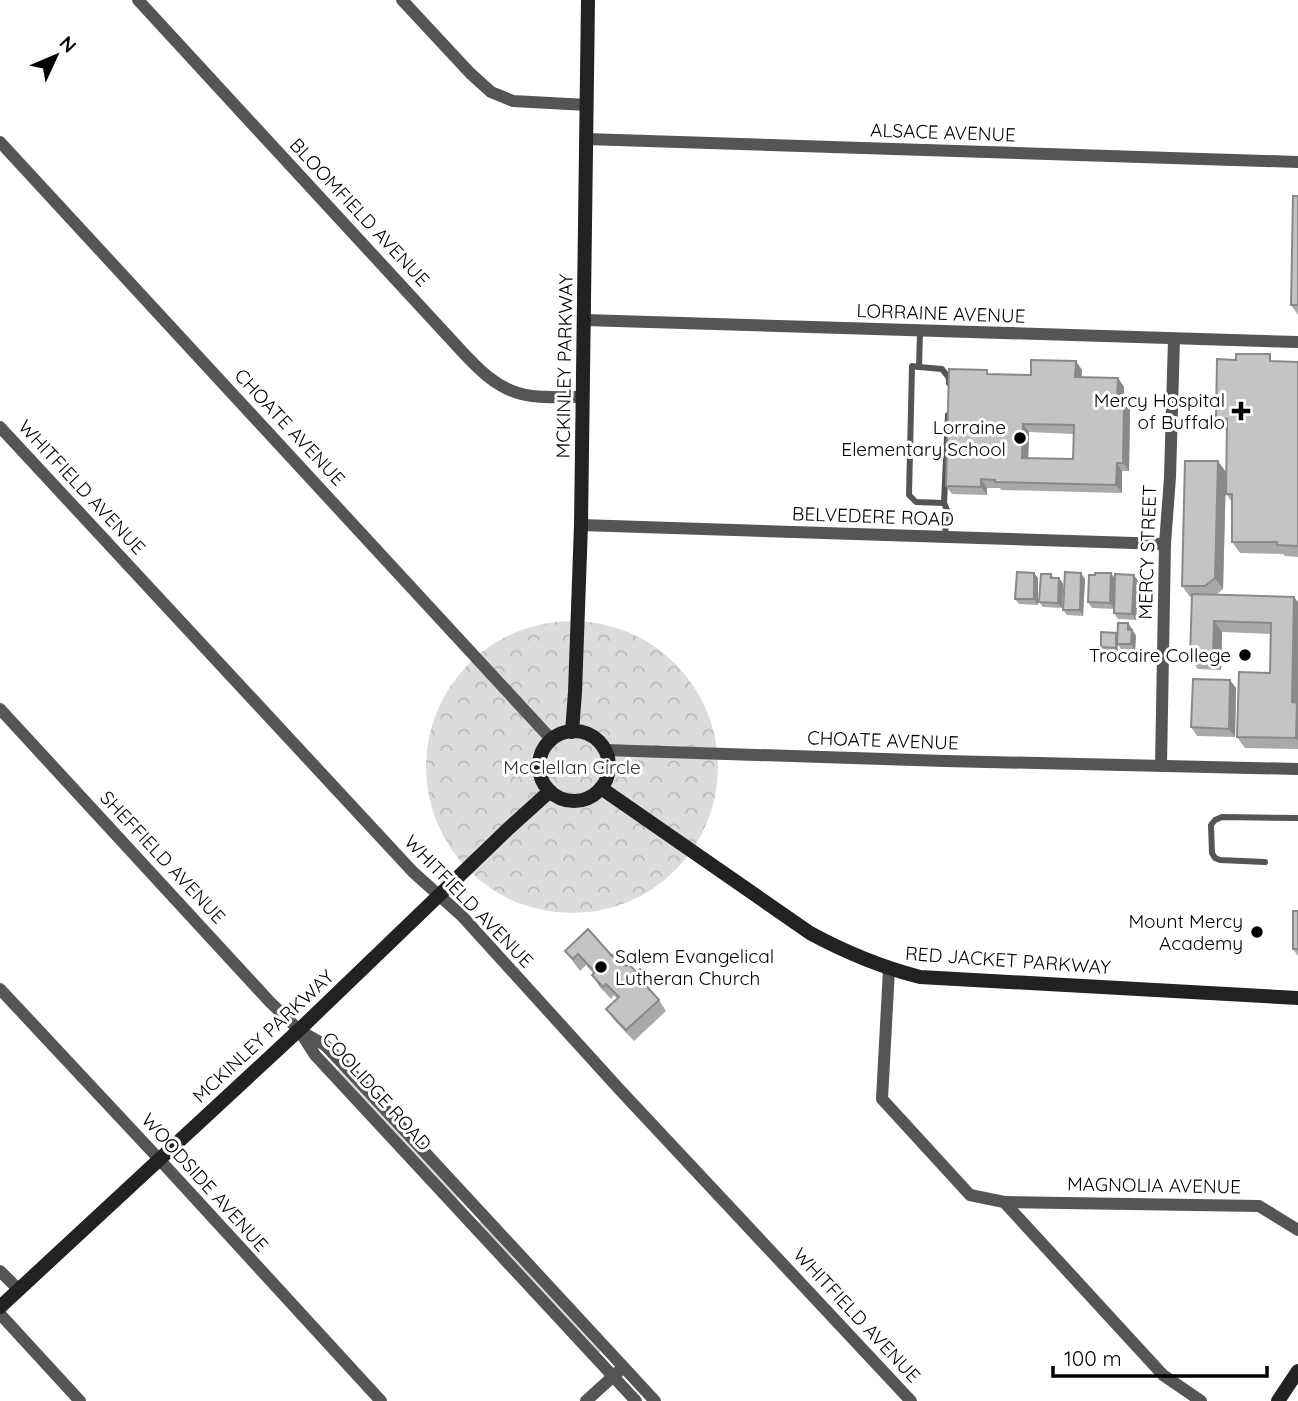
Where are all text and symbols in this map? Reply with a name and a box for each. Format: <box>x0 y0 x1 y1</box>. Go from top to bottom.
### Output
north arrow <box>21 21 91 91</box>
text: N <box>55 31 82 58</box>
street label: ALSACE AVENUE <box>870 117 1016 147</box>
street label: BLOOMFIELD AVENUE <box>285 133 435 291</box>
street label: MCKINLEY PARKWAY <box>550 273 578 458</box>
street label: LORRAINE AVENUE <box>856 298 1026 328</box>
street label: CHOATE AVENUE <box>230 363 350 491</box>
place label: Mercy Hospital of Buffalo <box>1094 388 1225 434</box>
marker: Mercy Hospital of Buffalo <box>1231 401 1251 421</box>
street label: WHITFIELD AVENUE <box>13 415 151 559</box>
place label: Lorraine Elementary School <box>841 415 1006 461</box>
marker: Lorraine Elementary School <box>1012 430 1028 446</box>
street label: MERCY STREET <box>1133 484 1161 620</box>
street label: BELVEDERE ROAD <box>792 501 954 531</box>
place label: Trocaire College <box>1089 643 1231 667</box>
marker: Trocaire College <box>1237 647 1253 663</box>
street label: CHOATE AVENUE <box>807 725 959 755</box>
park label: McClellan Circle <box>503 755 641 779</box>
street label: SHEFFIELD AVENUE <box>95 785 231 929</box>
street label: WHITFIELD AVENUE <box>399 829 539 973</box>
place label: Mount Mercy Academy <box>1128 909 1243 955</box>
marker: Mount Mercy Academy <box>1249 924 1265 940</box>
street label: RED JACKET PARKWAY <box>904 941 1112 979</box>
place label: Salem Evangelical Lutheran Church <box>615 944 774 990</box>
marker: Salem Evangelical Lutheran Church <box>593 959 609 975</box>
street label: MCKINLEY PARKWAY <box>187 964 339 1108</box>
street label: COOLIDGE ROAD <box>317 1026 437 1156</box>
street label: WOODSIDE AVENUE <box>136 1108 274 1256</box>
street label: MAGNOLIA AVENUE <box>1067 1171 1241 1199</box>
street label: WHITFIELD AVENUE <box>788 1243 926 1387</box>
scale bar <box>1053 1334 1266 1378</box>
text: 100 m <box>1064 1345 1122 1371</box>

